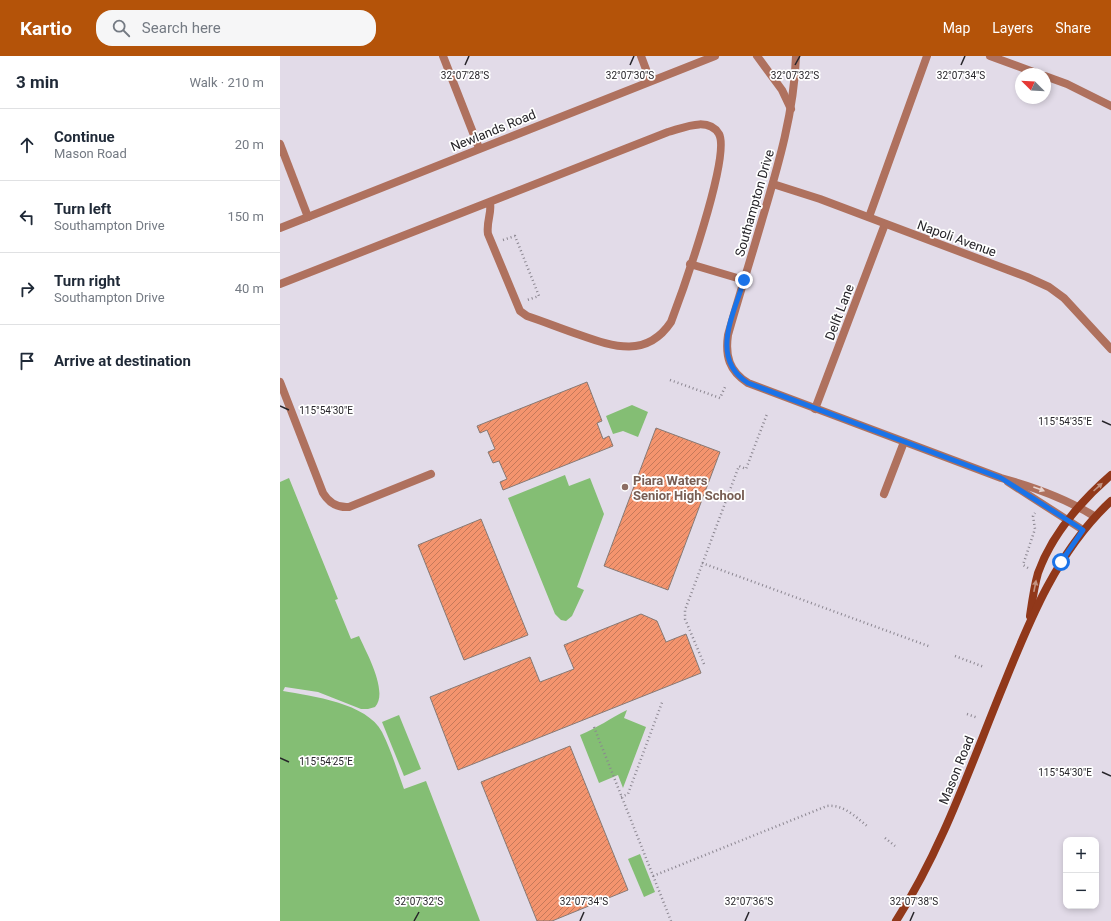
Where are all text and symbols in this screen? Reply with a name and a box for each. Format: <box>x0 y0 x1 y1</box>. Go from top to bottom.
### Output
search box <box>96 10 376 46</box>
text: Kartio <box>20 17 72 40</box>
icon: search <box>110 17 132 39</box>
text: Search here <box>142 19 221 37</box>
text: Map <box>943 20 970 36</box>
text: Layers <box>992 20 1033 36</box>
text: Share <box>1055 20 1091 36</box>
north arrow <box>1015 68 1051 104</box>
text: 32°07'28"S <box>441 70 489 81</box>
text: 32°07'30"S <box>606 70 654 81</box>
text: 32°07'32"S <box>771 70 819 81</box>
text: 32°07'34"S <box>937 70 985 81</box>
text: 3 min <box>16 72 59 92</box>
text: Walk · 210 m <box>189 75 264 90</box>
street label: Newlands Road <box>448 107 538 154</box>
text: Continue <box>54 128 115 146</box>
icon: ahead <box>16 134 38 156</box>
text: 20 m <box>235 137 264 152</box>
text: Mason Road <box>54 146 127 161</box>
street label: Southampton Drive <box>732 148 777 258</box>
text: Turn left <box>54 200 111 218</box>
icon: left <box>16 206 38 228</box>
text: 150 m <box>227 209 264 224</box>
street label: Napoli Avenue <box>915 217 999 260</box>
text: Southampton Drive <box>54 218 165 233</box>
route end <box>735 271 753 289</box>
text: Turn right <box>54 272 120 290</box>
icon: right <box>16 278 38 300</box>
text: 40 m <box>235 281 264 296</box>
street label: Delft Lane <box>822 282 857 342</box>
text: Southampton Drive <box>54 290 165 305</box>
icon: arrive <box>16 350 38 372</box>
text: Arrive at destination <box>54 352 191 370</box>
text: 115°54'30"E <box>299 405 353 416</box>
text: 115°54'35"E <box>1038 416 1092 427</box>
place label: Piara Waters Senior High School <box>633 473 745 503</box>
marker: Piara Waters Senior High School <box>620 482 630 492</box>
one-way arrow <box>1093 482 1103 491</box>
one-way arrow <box>1033 486 1045 492</box>
route start <box>1052 553 1070 571</box>
one-way arrow <box>1033 580 1039 592</box>
street label: Mason Road <box>936 734 977 807</box>
text: 115°54'25"E <box>299 756 353 767</box>
text: 115°54'30"E <box>1038 767 1092 778</box>
map controls <box>1063 837 1099 909</box>
button: + <box>1063 837 1099 873</box>
button: − <box>1063 873 1099 909</box>
text: 32°07'32"S <box>395 896 443 907</box>
text: 32°07'34"S <box>560 896 608 907</box>
text: 32°07'36"S <box>725 896 773 907</box>
text: 32°07'38"S <box>890 896 938 907</box>

